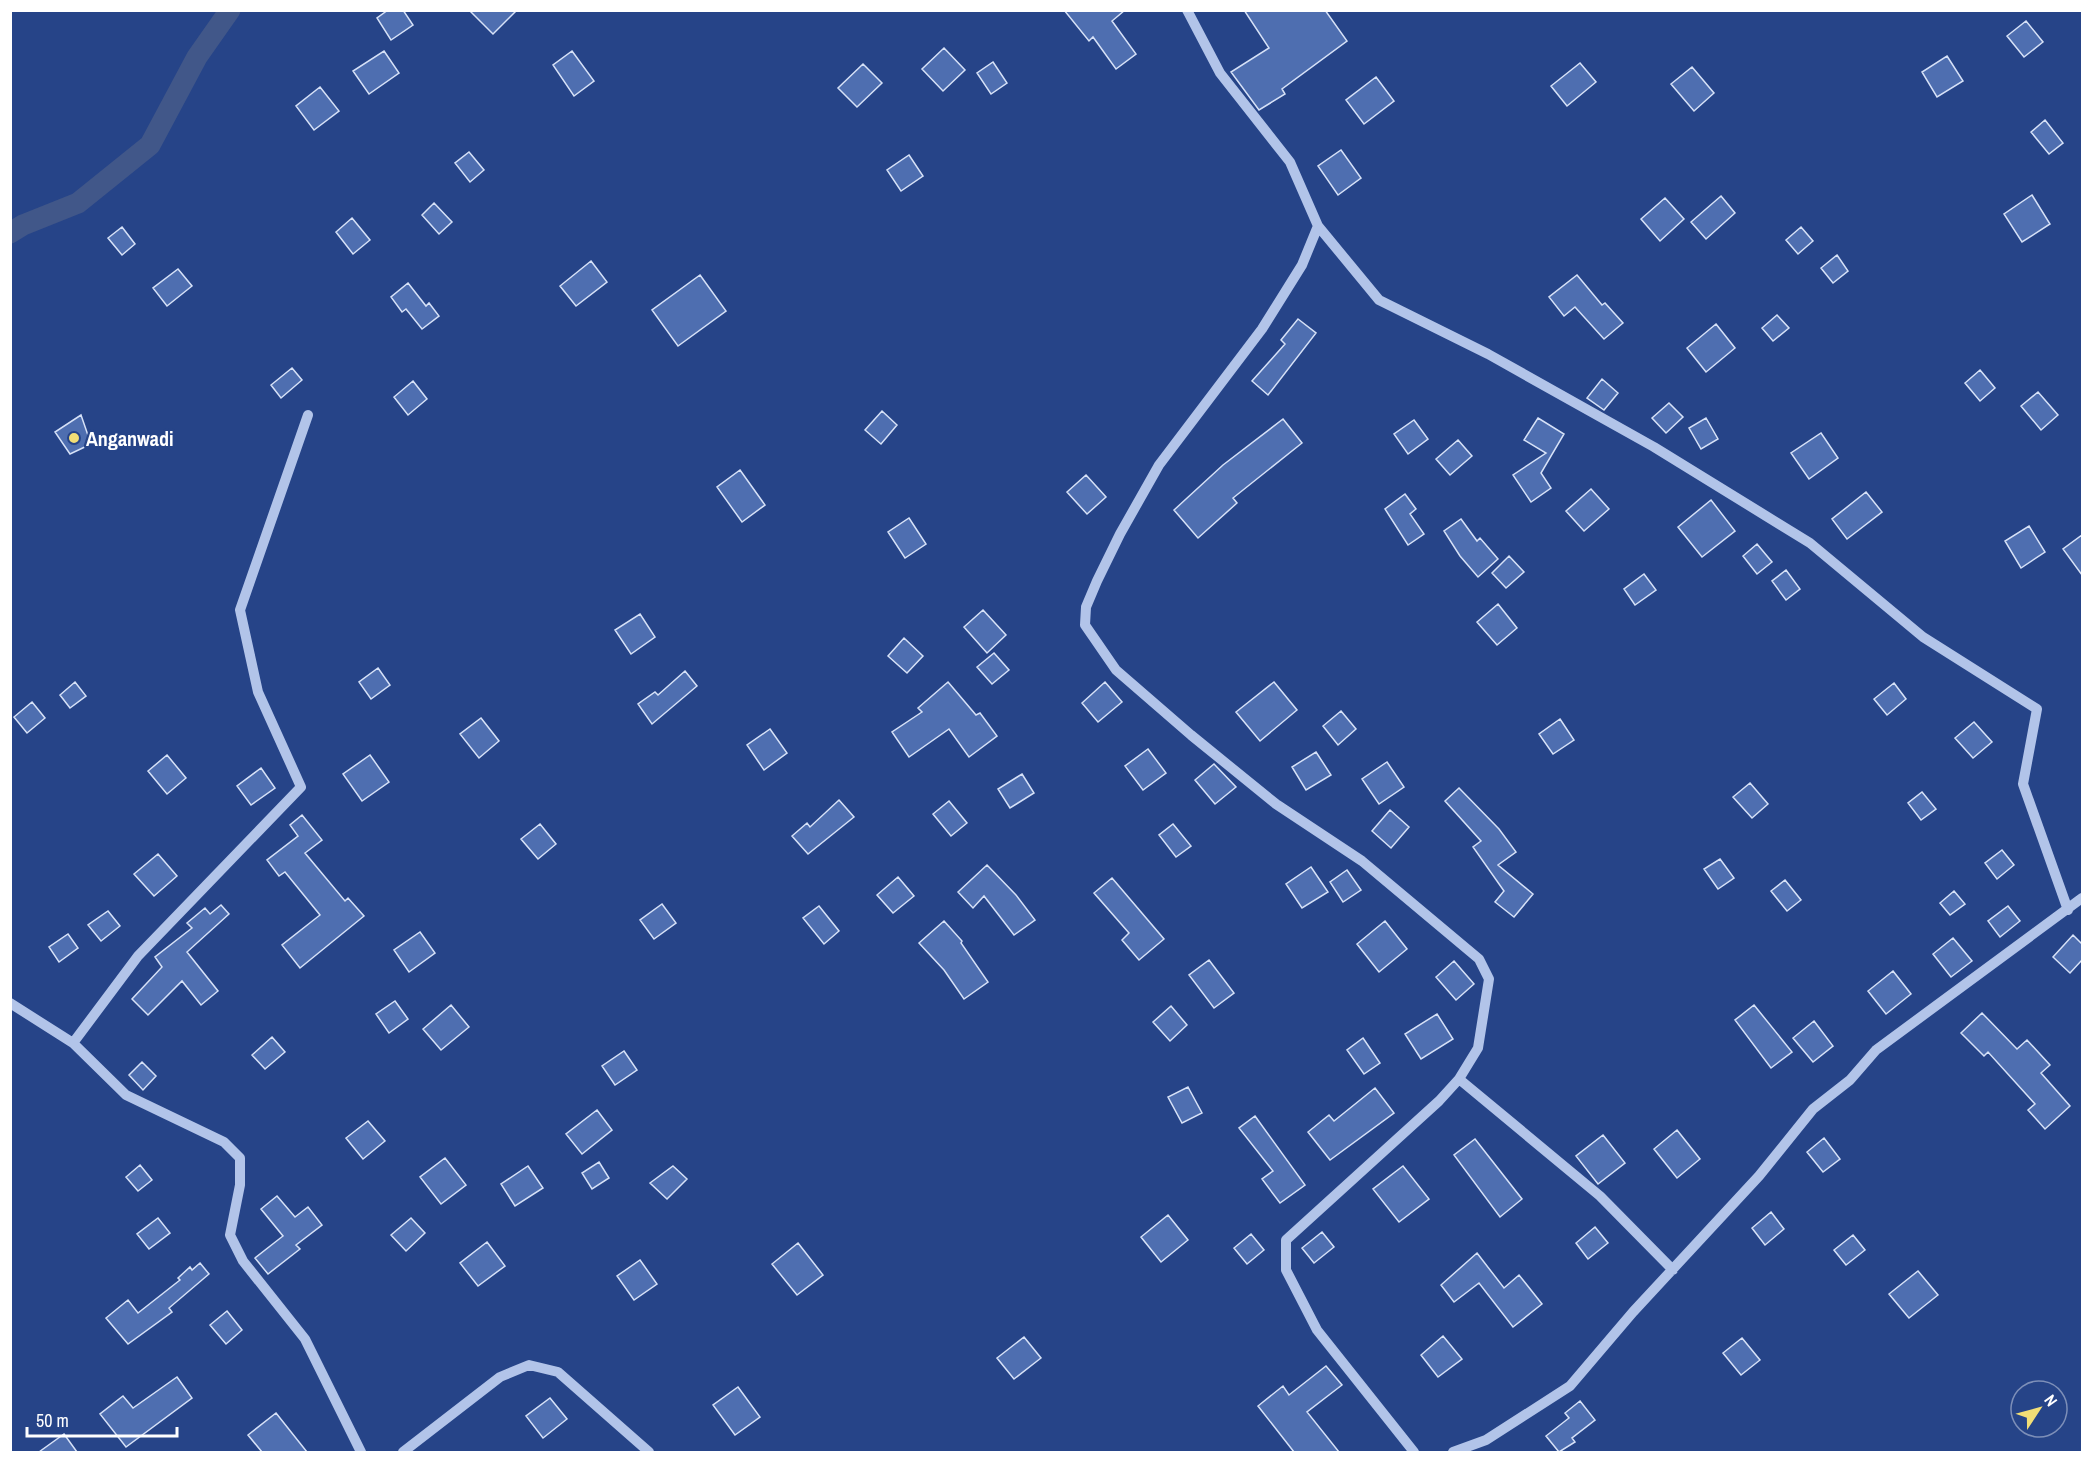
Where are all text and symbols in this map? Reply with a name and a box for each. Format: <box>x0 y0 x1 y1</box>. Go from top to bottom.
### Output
place label: Anganwadi <box>86 425 173 452</box>
marker: Anganwadi <box>67 431 81 445</box>
north arrow <box>2009 1379 2069 1439</box>
text: N <box>2039 1390 2063 1410</box>
scale bar <box>27 1400 177 1438</box>
text: 50 m <box>36 1408 69 1433</box>

